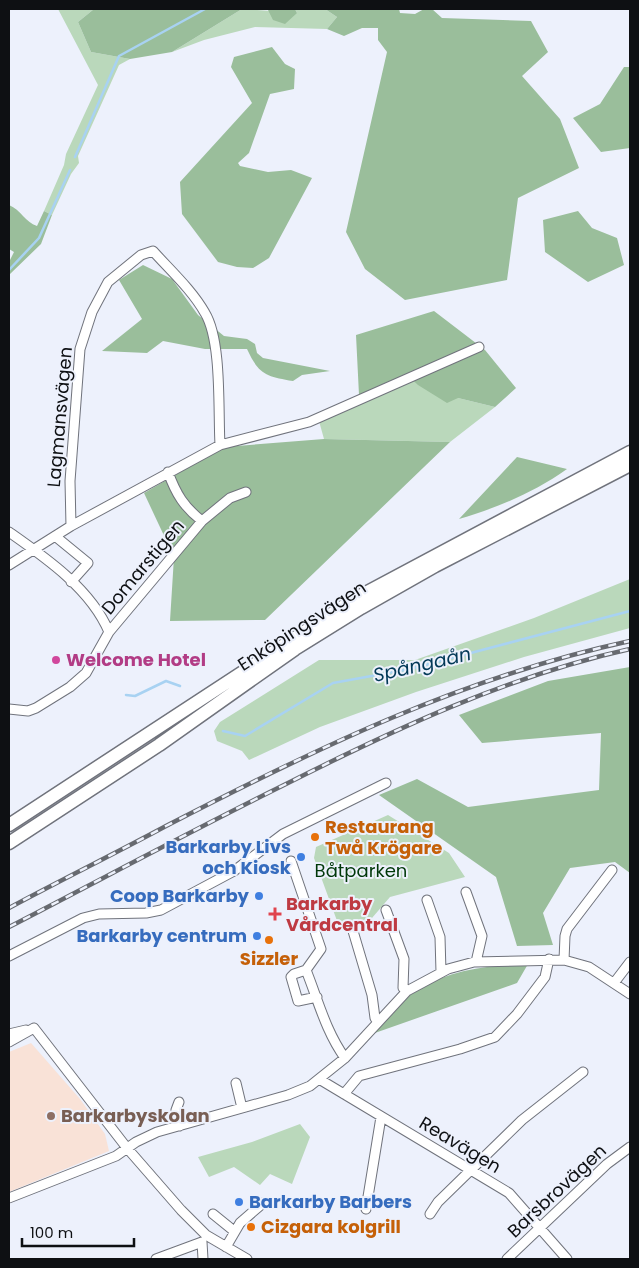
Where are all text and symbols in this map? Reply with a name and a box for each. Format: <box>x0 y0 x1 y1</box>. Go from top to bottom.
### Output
street label: Lagmansvägen <box>41 346 78 488</box>
street label: Domarstigen <box>95 514 190 619</box>
street label: Enköpingsvägen <box>233 575 371 676</box>
water label: Spångaån <box>371 640 474 689</box>
place label: Welcome Hotel <box>66 647 206 672</box>
marker: Welcome Hotel <box>50 654 62 666</box>
place label: Restaurang Twå Krögare <box>325 814 442 860</box>
marker: Restaurang Twå Krögare <box>309 831 321 843</box>
place label: Barkarby Livs och Kiosk <box>166 834 292 880</box>
marker: Barkarby Livs och Kiosk <box>295 851 307 863</box>
park label: Båtparken <box>315 858 407 883</box>
place label: Coop Barkarby <box>110 883 250 908</box>
marker: Coop Barkarby <box>253 890 265 902</box>
place label: Barkarby Vårdcentral <box>286 891 398 937</box>
marker: Barkarby Vårdcentral <box>268 907 282 921</box>
place label: Barkarby centrum <box>76 923 247 948</box>
marker: Barkarby centrum <box>251 930 263 942</box>
marker: Sizzler <box>263 934 275 946</box>
place label: Sizzler <box>240 946 298 971</box>
place label: Barkarbyskolan <box>61 1103 210 1128</box>
marker: Barkarbyskolan <box>45 1110 57 1122</box>
street label: Reavägen <box>415 1110 506 1179</box>
street label: Barsbrovägen <box>502 1138 612 1243</box>
place label: Barkarby Barbers <box>249 1189 412 1214</box>
marker: Barkarby Barbers <box>233 1196 245 1208</box>
place label: Cizgara kolgrill <box>261 1214 401 1239</box>
scale bar <box>22 1216 135 1248</box>
marker: Cizgara kolgrill <box>245 1221 257 1233</box>
text: 100 m <box>30 1222 73 1243</box>

